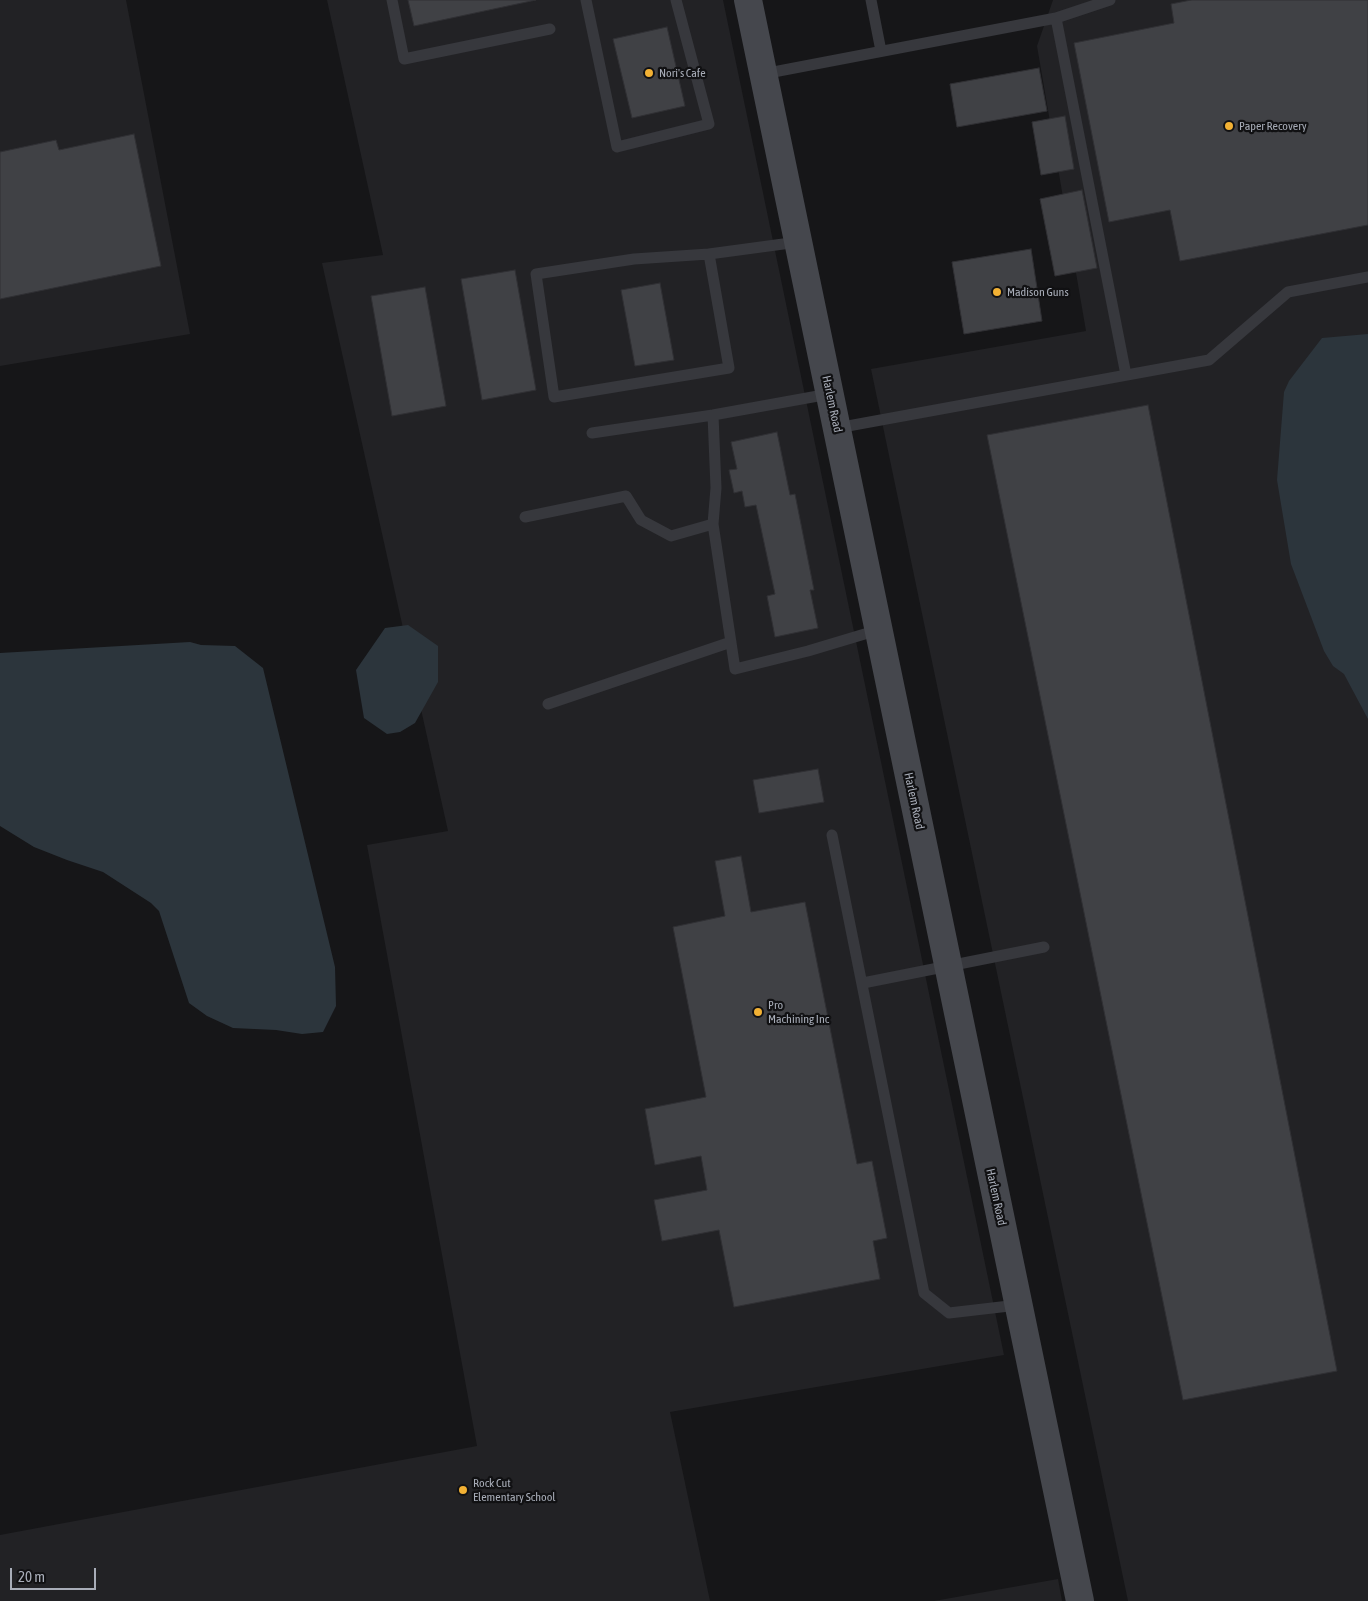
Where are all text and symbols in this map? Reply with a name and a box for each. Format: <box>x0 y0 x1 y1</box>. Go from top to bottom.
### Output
place label: Nori's Cafe <box>659 66 706 80</box>
marker: Nori's Cafe <box>643 67 655 79</box>
place label: Paper Recovery <box>1239 119 1307 133</box>
marker: Paper Recovery <box>1223 120 1235 132</box>
place label: Madison Guns <box>1007 285 1069 299</box>
marker: Madison Guns <box>991 286 1003 298</box>
street label: Harlem Road <box>819 374 845 434</box>
street label: Harlem Road <box>901 771 927 831</box>
place label: Pro Machining Inc <box>768 998 829 1026</box>
marker: Pro Machining Inc <box>752 1006 764 1018</box>
street label: Harlem Road <box>983 1167 1009 1227</box>
place label: Rock Cut Elementary School <box>473 1476 555 1504</box>
marker: Rock Cut Elementary School <box>457 1484 469 1496</box>
scale bar <box>12 1558 99 1590</box>
text: 20 m <box>18 1568 45 1585</box>

